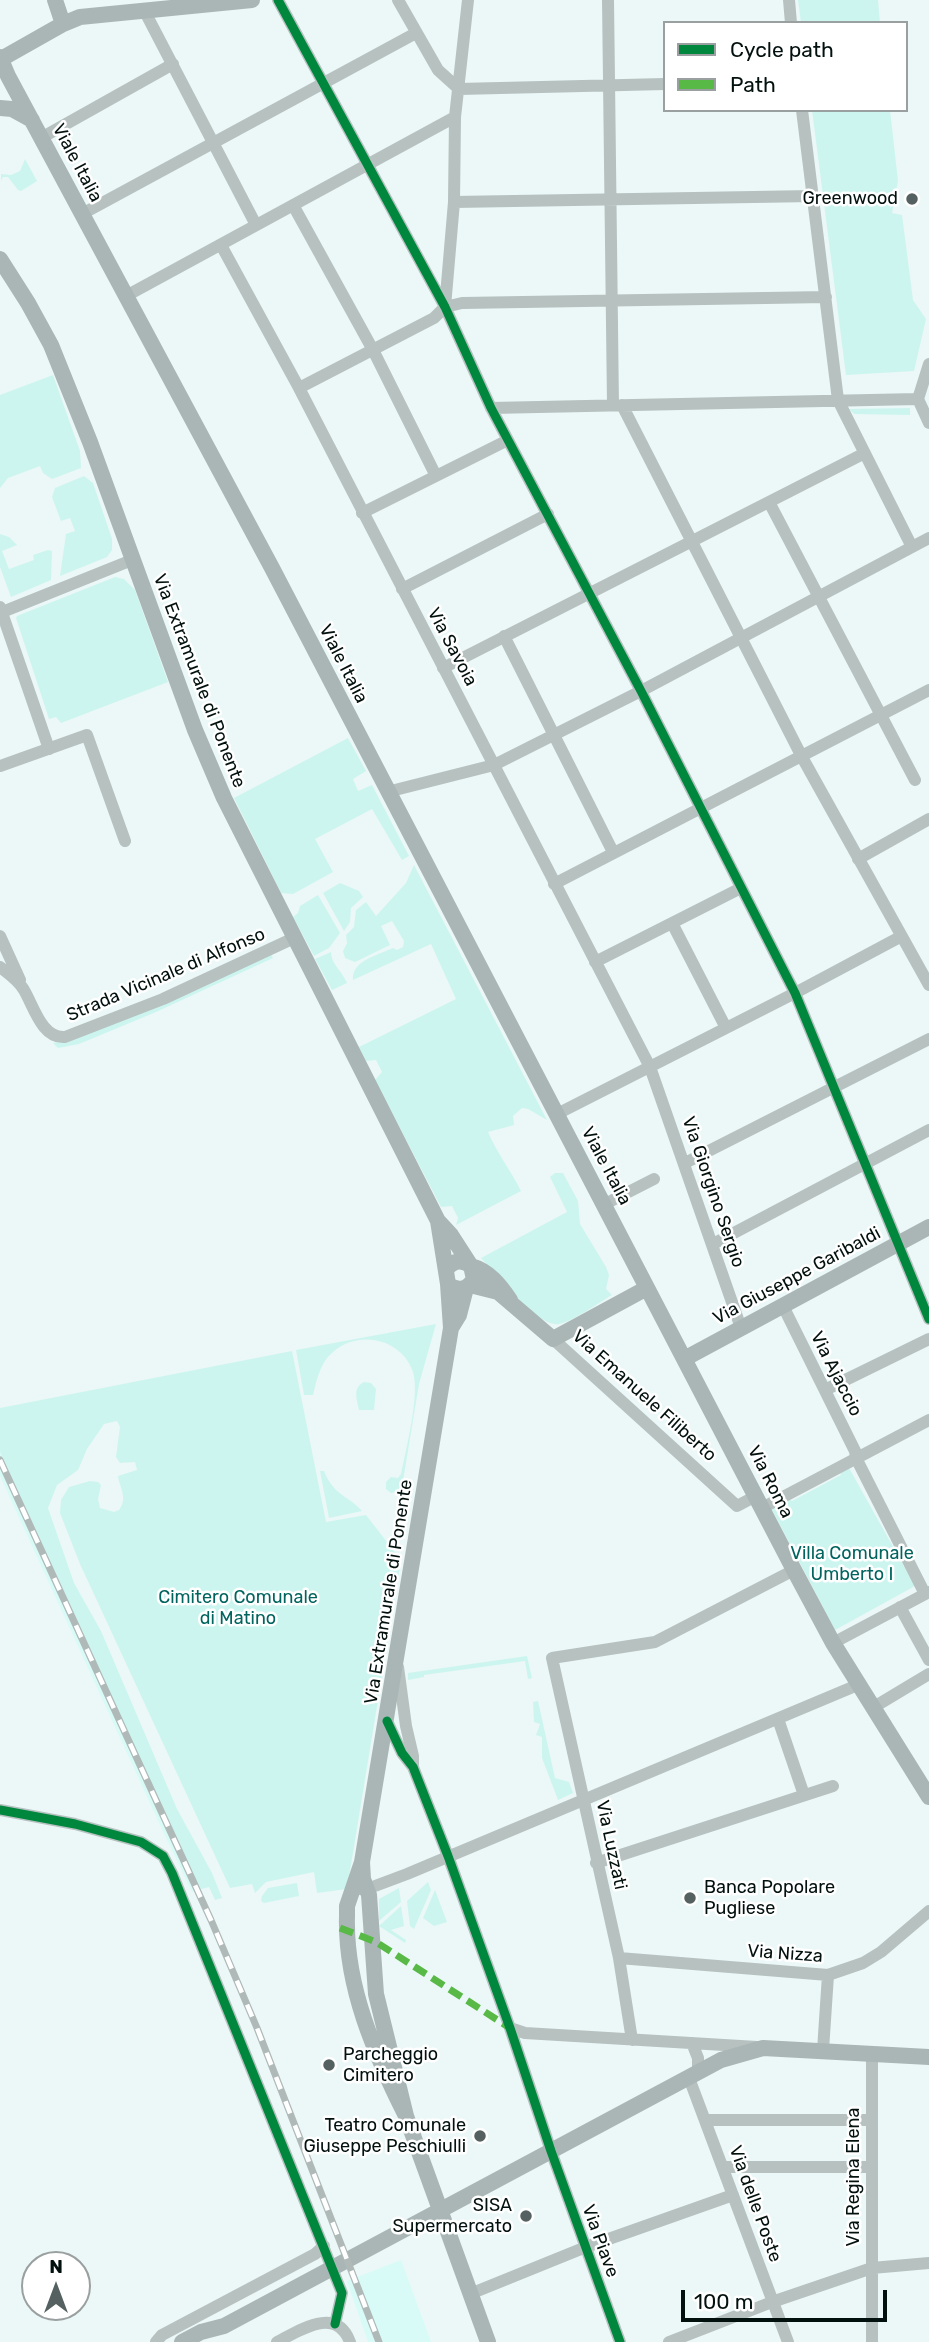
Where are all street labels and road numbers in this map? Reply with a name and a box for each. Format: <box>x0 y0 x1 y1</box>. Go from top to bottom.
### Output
street label: Viale Italia <box>47 120 107 206</box>
street label: Via Extramurale di Ponente <box>148 571 250 791</box>
street label: Via Savoia <box>422 604 482 690</box>
street label: Viale Italia <box>314 621 372 707</box>
street label: Strada Vicinale di Alfonso <box>64 923 268 1027</box>
street label: Via Giorgino Sergio <box>677 1114 749 1270</box>
street label: Viale Italia <box>576 1123 636 1209</box>
street label: Via Giuseppe Garibaldi <box>710 1223 884 1329</box>
street label: Via Emanuele Filiberto <box>567 1326 721 1466</box>
street label: Via Ajaccio <box>805 1328 867 1420</box>
street label: Via Roma <box>743 1442 797 1522</box>
street label: Via Extramurale di Ponente <box>361 1478 417 1706</box>
street label: Via Luzzati <box>591 1798 631 1892</box>
street label: Via Nizza <box>747 1941 823 1967</box>
street label: Via Regina Elena <box>843 2108 865 2246</box>
street label: Via delle Poste <box>724 2143 786 2265</box>
street label: Via Piave <box>577 2202 623 2280</box>

